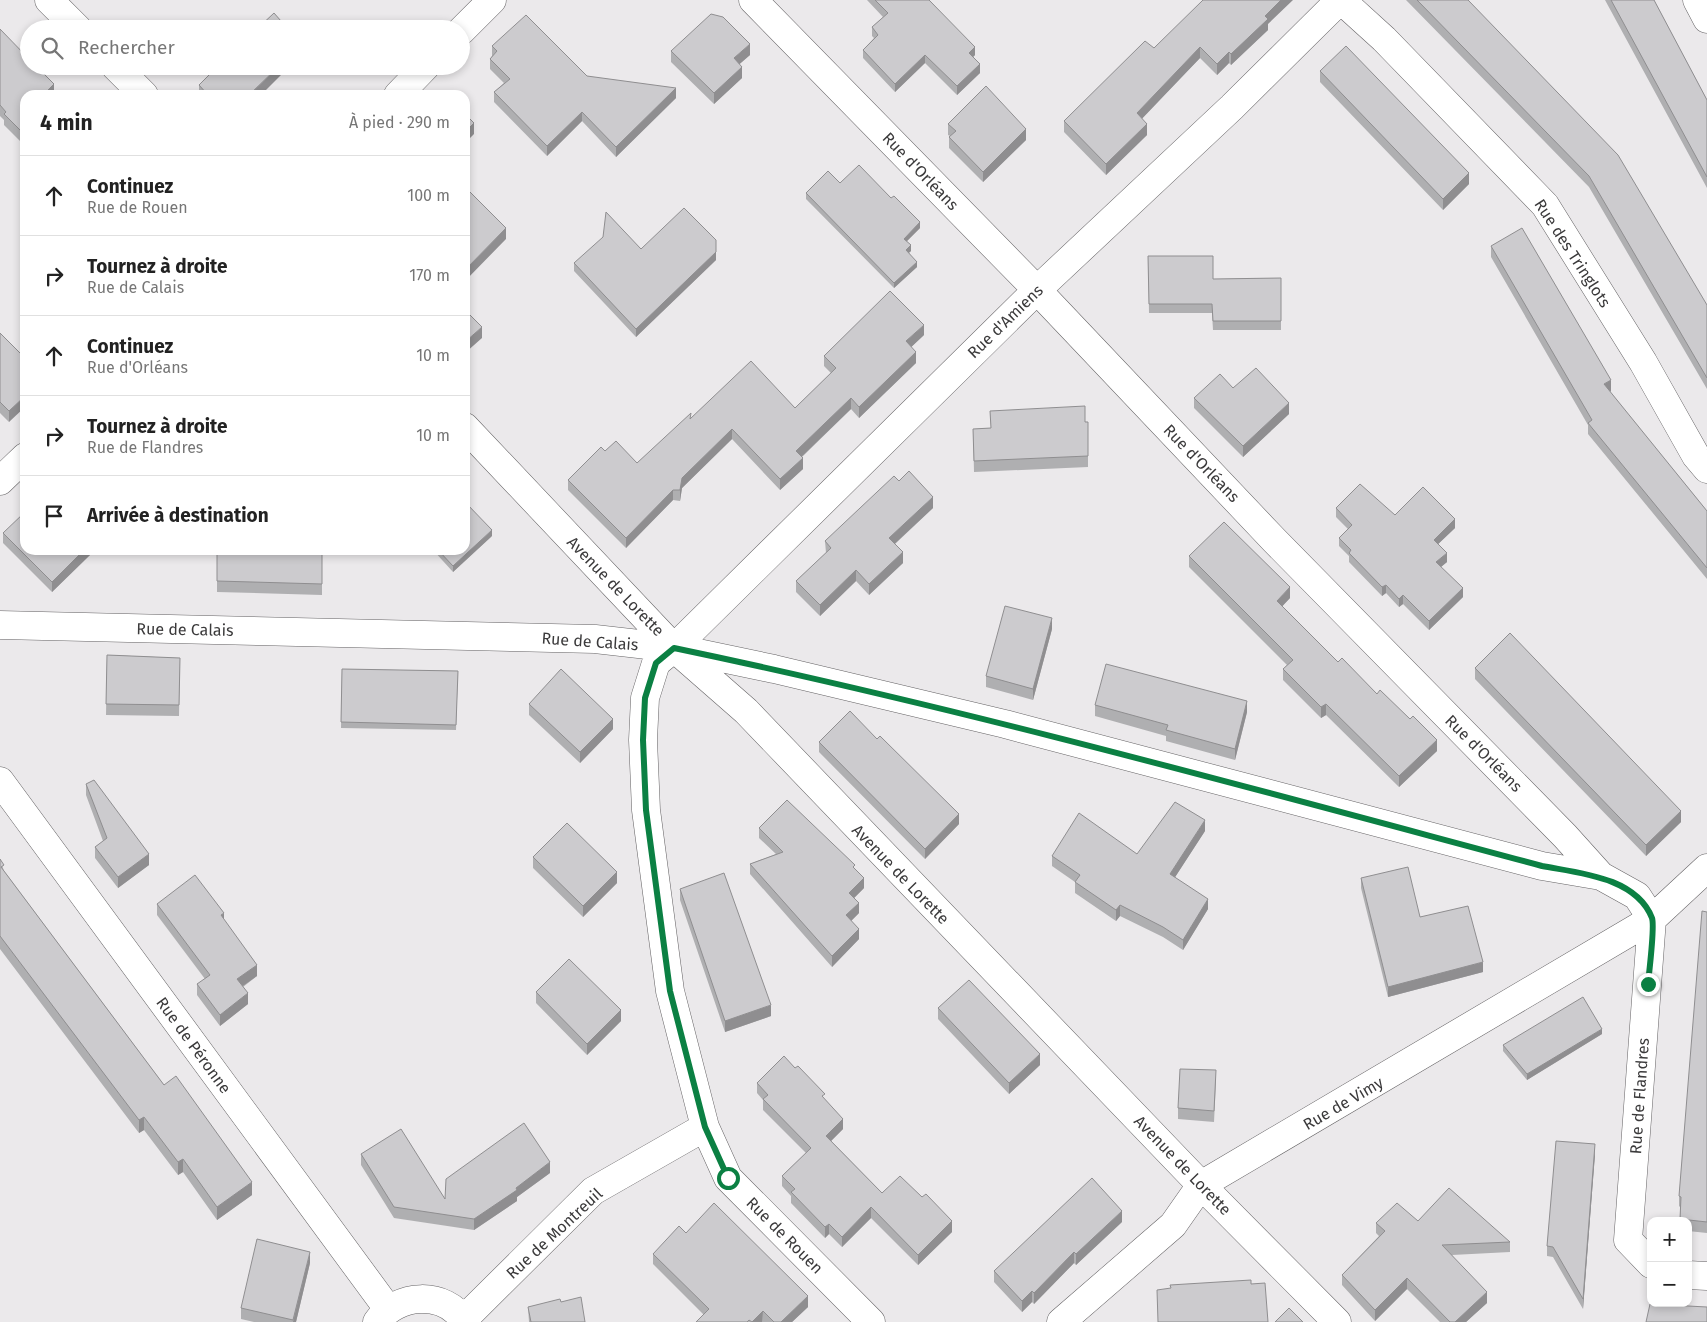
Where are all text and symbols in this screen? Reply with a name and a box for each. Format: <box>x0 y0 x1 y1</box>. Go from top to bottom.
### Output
search box <box>20 20 470 75</box>
icon: search <box>38 34 66 62</box>
text: Rechercher <box>78 36 175 59</box>
text: 4 min <box>40 110 93 136</box>
text: À pied · 290 m <box>349 113 450 132</box>
street label: Rue d'Orléans <box>879 128 963 214</box>
text: Continuez <box>87 175 173 198</box>
icon: ahead <box>40 182 68 210</box>
text: 100 m <box>407 186 450 205</box>
street label: Rue des Tringlots <box>1530 196 1615 311</box>
text: Rue de Rouen <box>87 198 188 217</box>
text: Tournez à droite <box>87 255 228 278</box>
icon: right <box>40 262 68 290</box>
text: 170 m <box>409 266 450 285</box>
text: Rue de Calais <box>87 278 184 297</box>
street label: Rue d'Amiens <box>964 281 1047 362</box>
text: Continuez <box>87 335 173 358</box>
icon: ahead <box>40 342 68 370</box>
text: 10 m <box>416 346 450 365</box>
text: Rue d'Orléans <box>87 358 188 377</box>
text: Tournez à droite <box>87 415 228 438</box>
street label: Rue d'Orléans <box>1160 420 1244 506</box>
icon: right <box>40 422 68 450</box>
text: 10 m <box>416 426 450 445</box>
text: Rue de Flandres <box>87 438 203 457</box>
icon: arrive <box>40 502 68 530</box>
text: Arrivée à destination <box>87 504 269 527</box>
street label: Avenue de Lorette <box>563 533 668 640</box>
street label: Rue de Calais <box>136 619 234 640</box>
street label: Rue de Calais <box>541 629 639 654</box>
street label: Rue d'Orléans <box>1441 711 1526 796</box>
street label: Avenue de Lorette <box>848 821 953 928</box>
route end <box>1637 973 1660 996</box>
street label: Rue de Péronne <box>152 993 235 1097</box>
street label: Rue de Flandres <box>1626 1037 1653 1155</box>
street label: Rue de Vimy <box>1300 1073 1387 1134</box>
street label: Avenue de Lorette <box>1130 1112 1235 1219</box>
route start <box>717 1167 740 1190</box>
street label: Rue de Montreuil <box>502 1184 607 1283</box>
street label: Rue de Rouen <box>742 1193 827 1278</box>
map controls <box>1647 1217 1692 1307</box>
button: + <box>1647 1217 1692 1262</box>
button: − <box>1647 1262 1692 1307</box>

